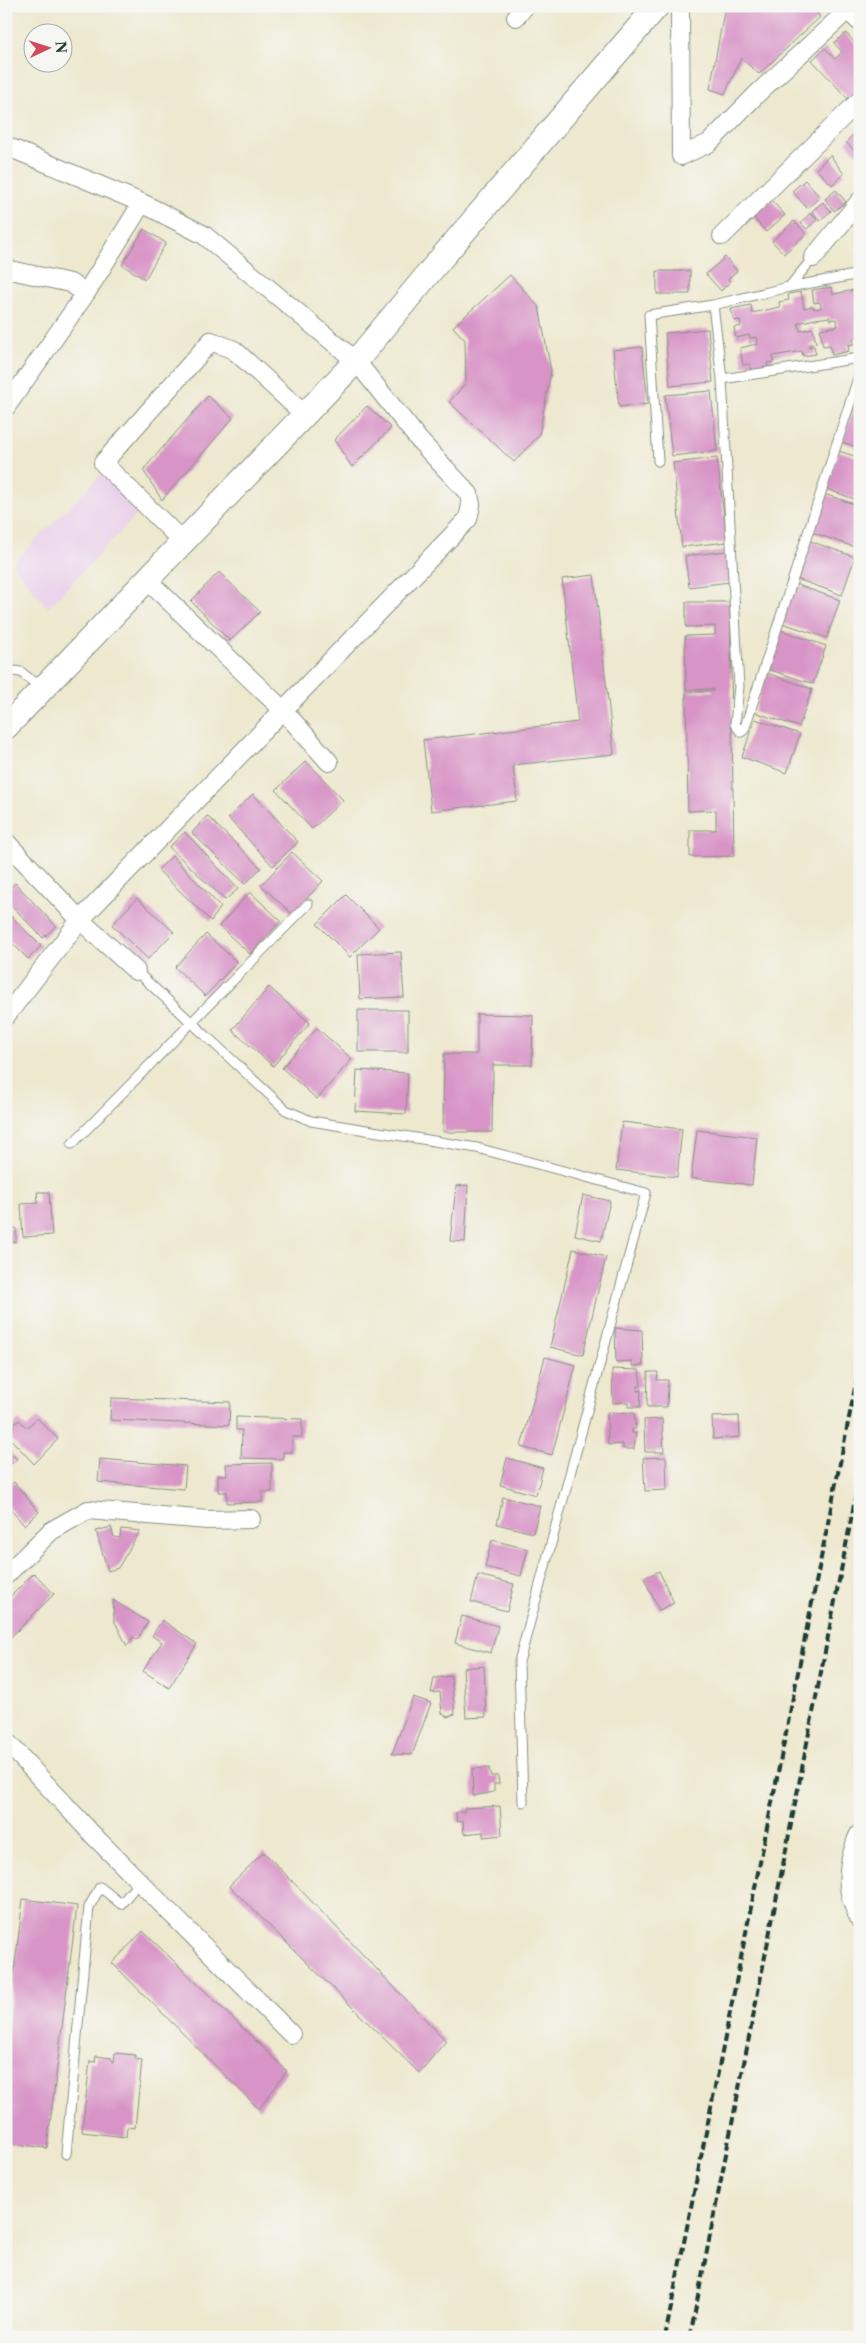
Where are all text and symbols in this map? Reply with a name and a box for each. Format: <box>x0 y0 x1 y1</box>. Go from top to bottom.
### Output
north arrow <box>22 22 72 72</box>
text: N <box>52 40 70 54</box>

